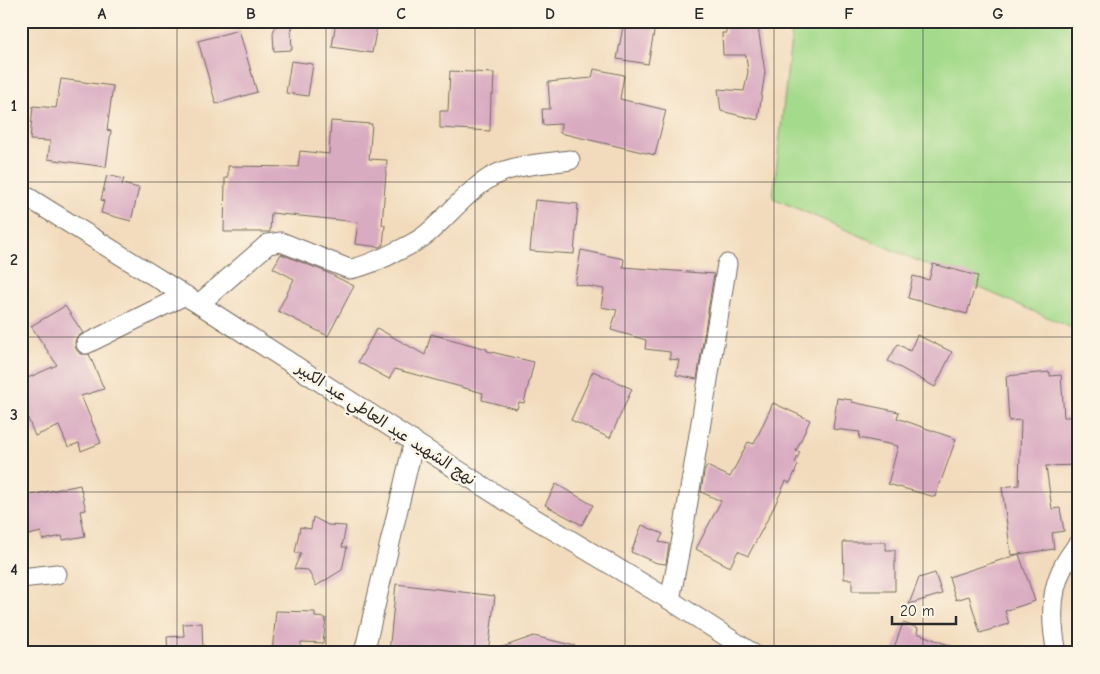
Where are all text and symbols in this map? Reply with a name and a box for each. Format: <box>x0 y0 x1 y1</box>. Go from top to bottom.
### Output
text: A <box>98 5 107 23</box>
text: B <box>246 5 256 23</box>
text: C <box>396 5 406 23</box>
text: D <box>545 5 555 23</box>
text: E <box>694 5 704 23</box>
text: F <box>844 5 854 23</box>
text: G <box>992 5 1004 23</box>
text: 1 <box>11 97 17 115</box>
text: 2 <box>10 251 18 269</box>
street label: نهج الشهيد عبد العاطي عبد الكبير <box>289 358 479 493</box>
text: 3 <box>10 406 18 424</box>
text: 4 <box>10 561 18 579</box>
scale bar <box>892 594 956 626</box>
text: 20 m <box>900 602 934 620</box>

